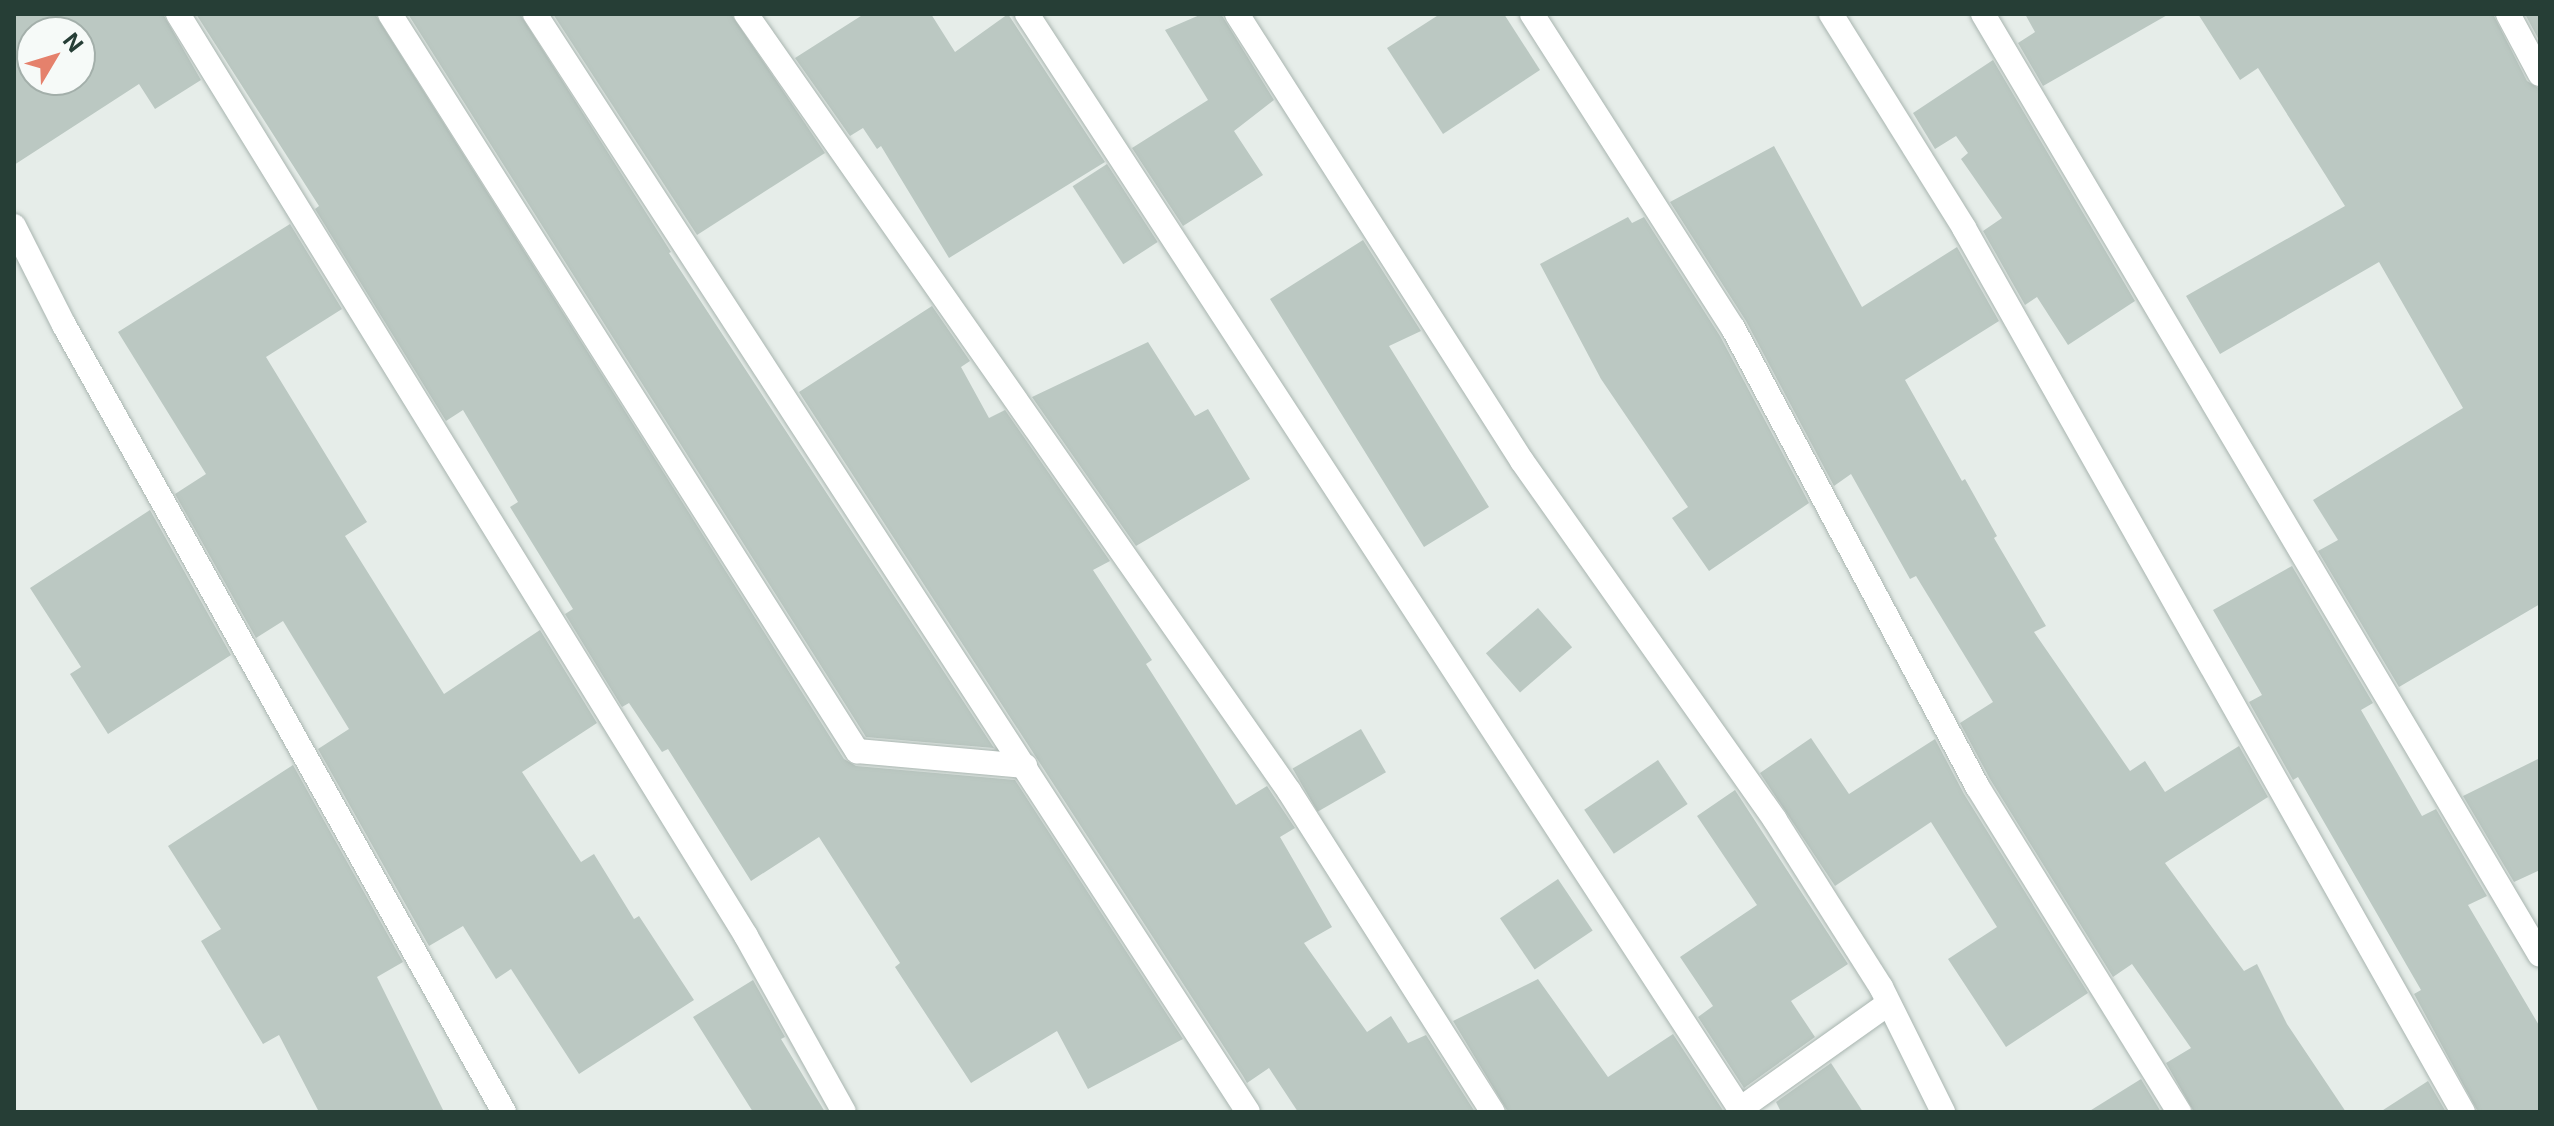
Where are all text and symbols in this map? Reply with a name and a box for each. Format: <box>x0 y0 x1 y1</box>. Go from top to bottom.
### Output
north arrow <box>16 16 96 96</box>
text: N <box>58 28 89 57</box>

